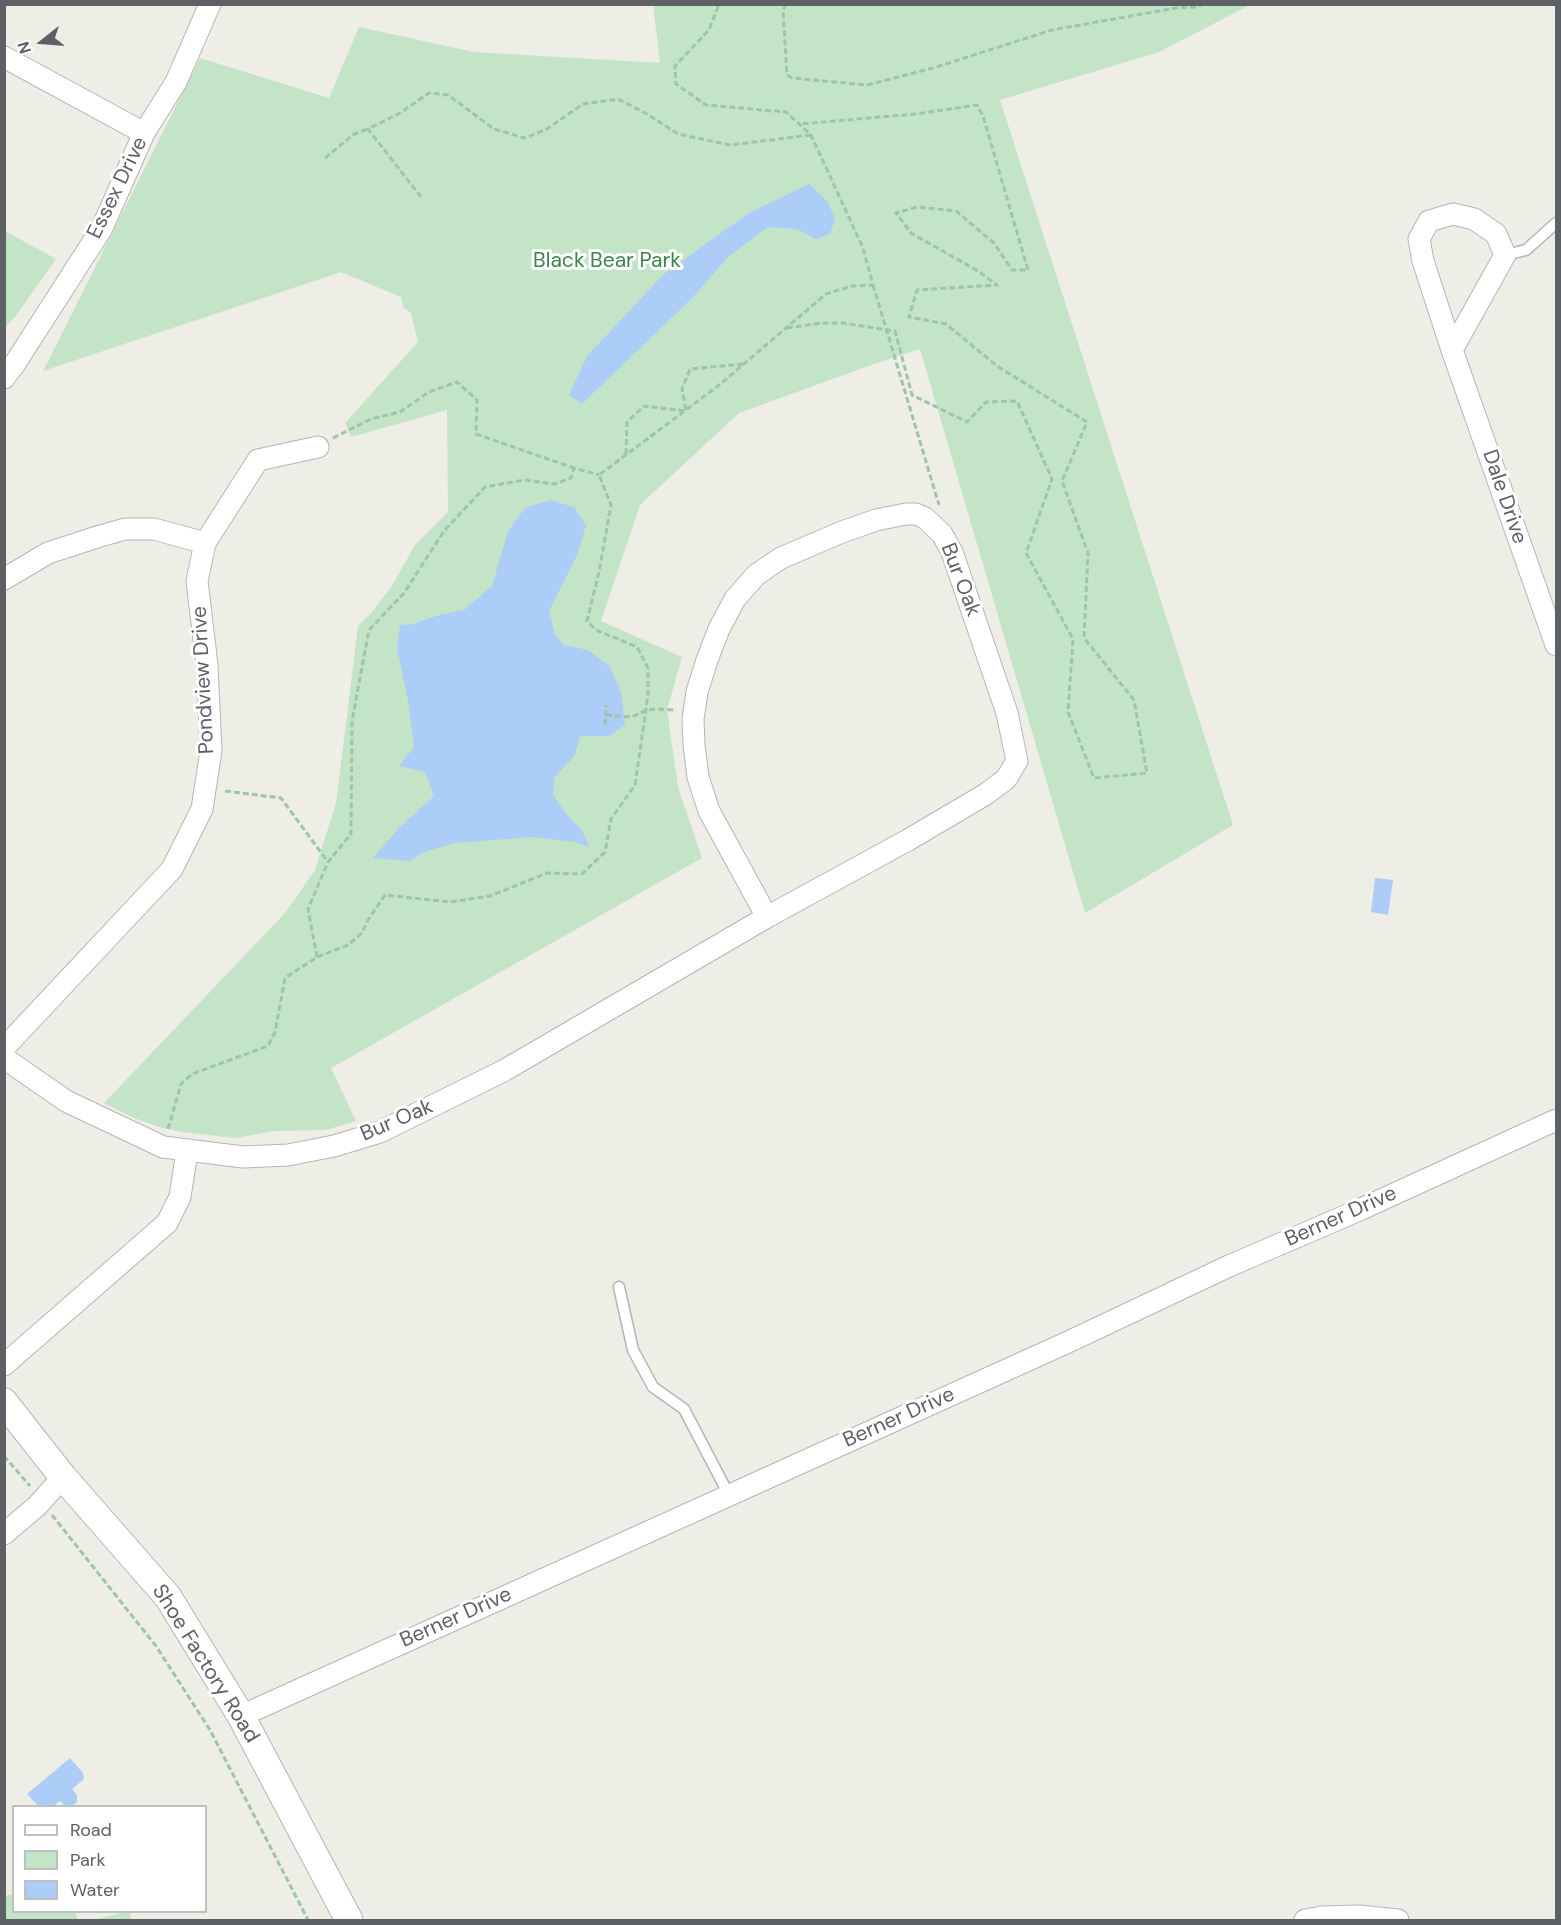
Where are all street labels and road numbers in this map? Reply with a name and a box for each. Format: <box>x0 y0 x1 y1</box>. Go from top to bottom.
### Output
street label: Essex Drive <box>83 133 153 243</box>
street label: Dale Drive <box>1476 447 1532 547</box>
street label: Bur Oak <box>935 540 985 620</box>
street label: Pondview Drive <box>188 605 220 755</box>
street label: Bur Oak <box>357 1094 437 1148</box>
street label: Berner Drive <box>1281 1181 1401 1253</box>
street label: Berner Drive <box>839 1382 959 1454</box>
street label: Shoe Factory Road <box>146 1580 264 1748</box>
street label: Berner Drive <box>396 1582 516 1654</box>

